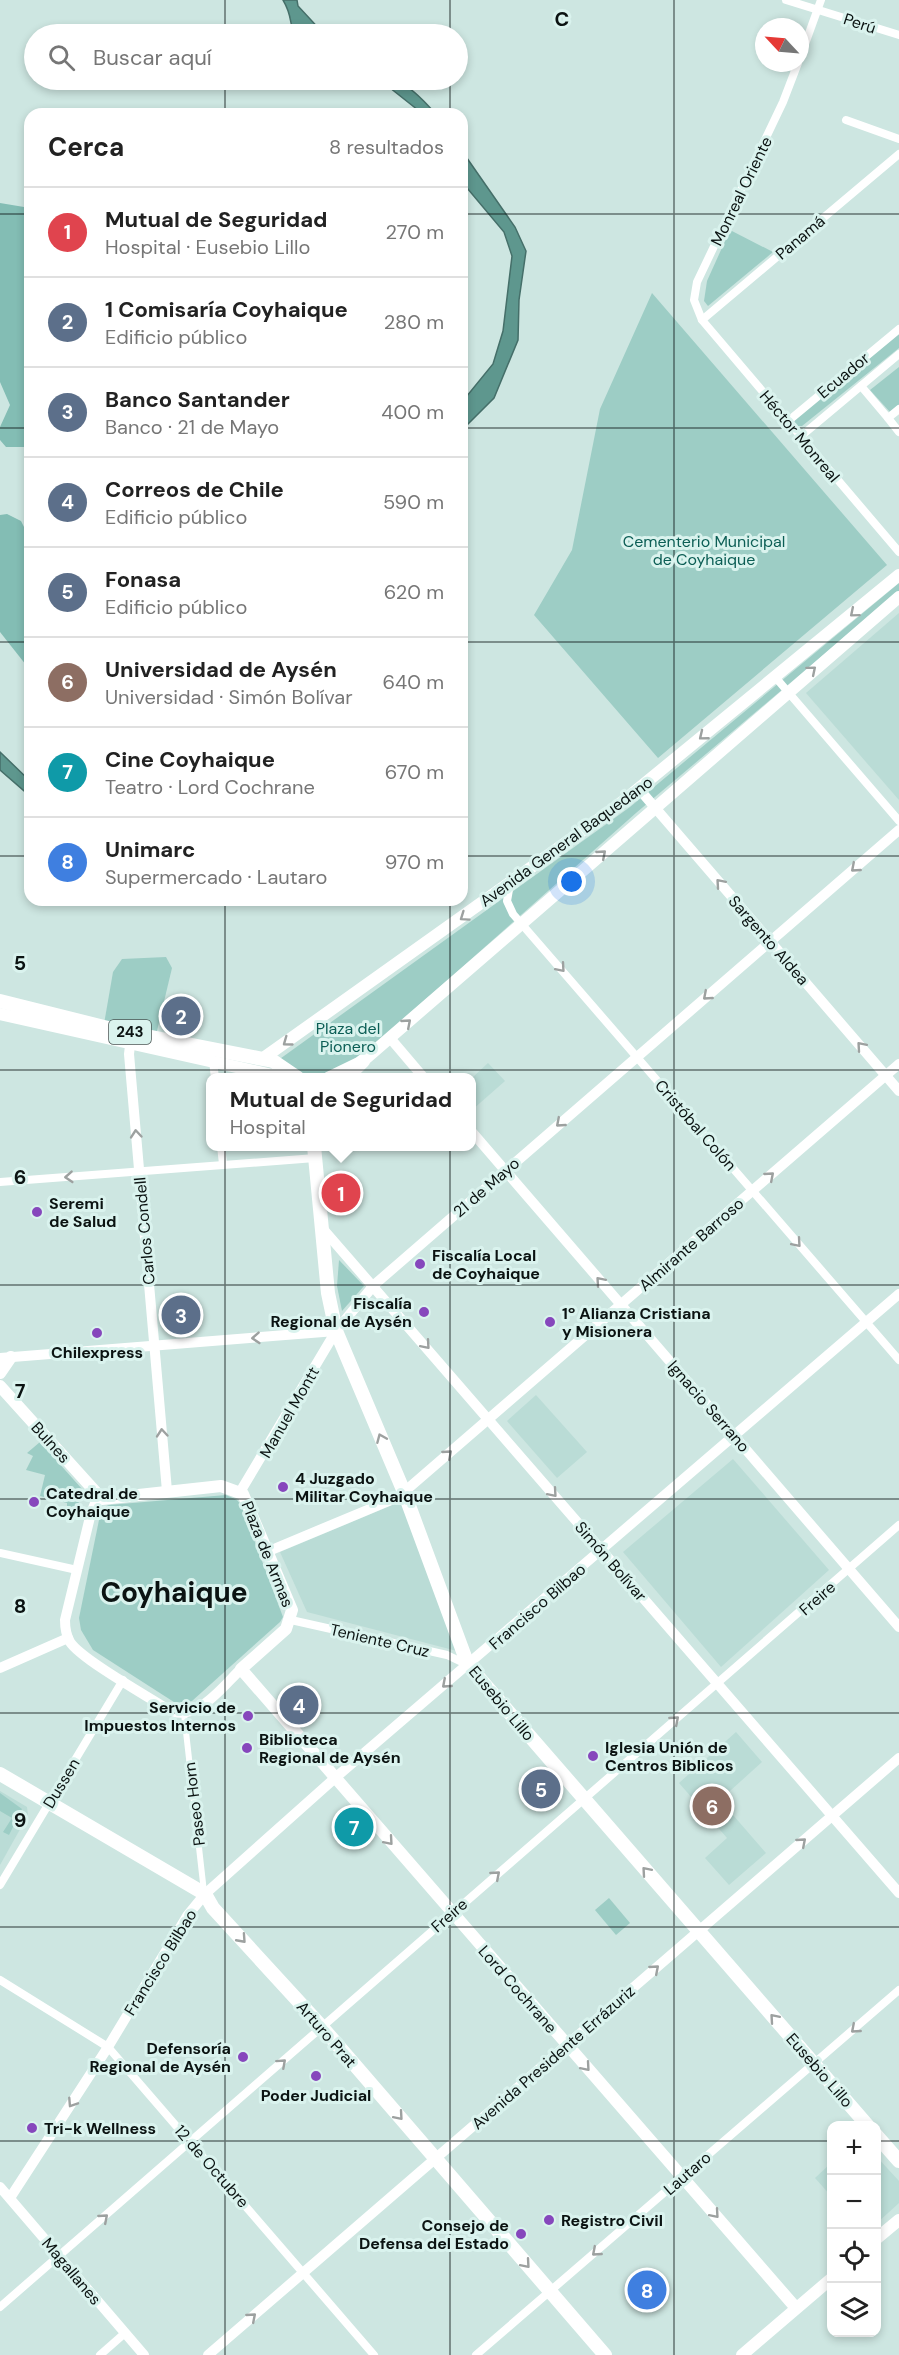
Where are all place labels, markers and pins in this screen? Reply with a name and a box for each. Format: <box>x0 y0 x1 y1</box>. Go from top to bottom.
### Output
pin: 2 <box>162 994 201 1038</box>
pin: 1 <box>322 1170 360 1216</box>
place label: Seremi de Salud <box>49 1193 117 1232</box>
marker: Seremi de Salud <box>30 1205 44 1219</box>
place label: Fiscalía Local de Coyhaique <box>432 1245 540 1284</box>
marker: Fiscalía Local de Coyhaique <box>413 1257 427 1271</box>
pin: 3 <box>162 1292 201 1338</box>
place label: Fiscalía Regional de Aysén <box>270 1293 412 1332</box>
place label: 1º Alianza Cristiana y Misionera <box>562 1303 711 1342</box>
marker: Fiscalía Regional de Aysén <box>417 1305 431 1319</box>
marker: 1º Alianza Cristiana y Misionera <box>543 1315 557 1329</box>
marker: Chilexpress <box>90 1326 104 1340</box>
place label: Chilexpress <box>51 1342 143 1363</box>
place label: 4 Juzgado Militar Coyhaique <box>295 1468 433 1507</box>
marker: 4 Juzgado Militar Coyhaique <box>276 1480 290 1494</box>
place label: Catedral de Coyhaique <box>46 1483 138 1522</box>
marker: Catedral de Coyhaique <box>27 1495 41 1509</box>
pin: 4 <box>280 1682 318 1728</box>
place label: Servicio de Impuestos Internos <box>84 1697 236 1736</box>
marker: Servicio de Impuestos Internos <box>241 1709 255 1723</box>
place label: Biblioteca Regional de Aysén <box>259 1729 401 1768</box>
place label: Iglesia Unión de Centros Biblicos <box>605 1737 733 1776</box>
marker: Biblioteca Regional de Aysén <box>240 1741 254 1755</box>
marker: Iglesia Unión de Centros Biblicos <box>586 1749 600 1763</box>
pin: 5 <box>522 1766 560 1812</box>
pin: 6 <box>692 1784 732 1828</box>
pin: 7 <box>334 1804 374 1850</box>
place label: Defensoría Regional de Aysén <box>89 2038 231 2077</box>
marker: Defensoría Regional de Aysén <box>236 2050 250 2064</box>
marker: Poder Judicial <box>309 2069 323 2083</box>
place label: Poder Judicial <box>261 2085 371 2106</box>
place label: Tri-k Wellness <box>44 2118 156 2139</box>
marker: Tri-k Wellness <box>25 2121 39 2135</box>
place label: Registro Civil <box>561 2210 663 2231</box>
marker: Registro Civil <box>542 2213 556 2227</box>
place label: Consejo de Defensa del Estado <box>359 2215 509 2254</box>
marker: Consejo de Defensa del Estado <box>514 2227 528 2241</box>
pin: 8 <box>628 2268 666 2312</box>

